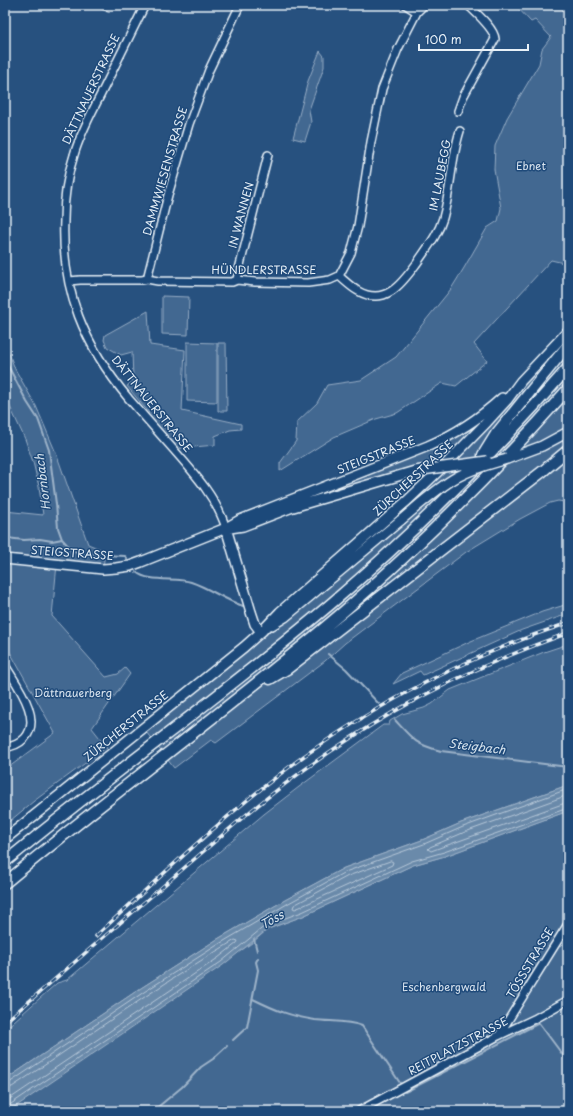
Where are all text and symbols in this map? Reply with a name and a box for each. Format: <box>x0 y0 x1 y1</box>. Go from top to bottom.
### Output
scale bar <box>419 26 528 52</box>
text: 100 m <box>425 30 462 48</box>
street label: DÄTTNAUERSTRASSE <box>57 31 124 147</box>
street label: DAMMWIESENSTRASSE <box>138 104 191 237</box>
street label: IM LAUBEGG <box>424 137 455 212</box>
park label: Ebnet <box>516 157 546 174</box>
street label: IN WANNEN <box>223 180 258 250</box>
street label: HÜNDLERSTRASSE <box>212 261 316 278</box>
street label: DÄTTNAUERSTRASSE <box>108 352 197 456</box>
street label: STEIGSTRASSE <box>334 431 418 478</box>
street label: ZÜRCHERSTRASSE <box>369 436 457 520</box>
water label: Hornbach <box>30 452 54 511</box>
street label: STEIGSTRASSE <box>30 541 114 564</box>
park label: Dättnauerberg <box>34 684 112 701</box>
street label: ZÜRCHERSTRASSE <box>80 686 172 765</box>
water label: Steigbach <box>448 734 507 759</box>
water label: Töss <box>256 905 288 933</box>
street label: TÖSSSTRASSE <box>502 924 558 1001</box>
park label: Eschenbergwald <box>402 978 486 995</box>
street label: REITPLATZSTRASSE <box>405 1012 511 1079</box>

